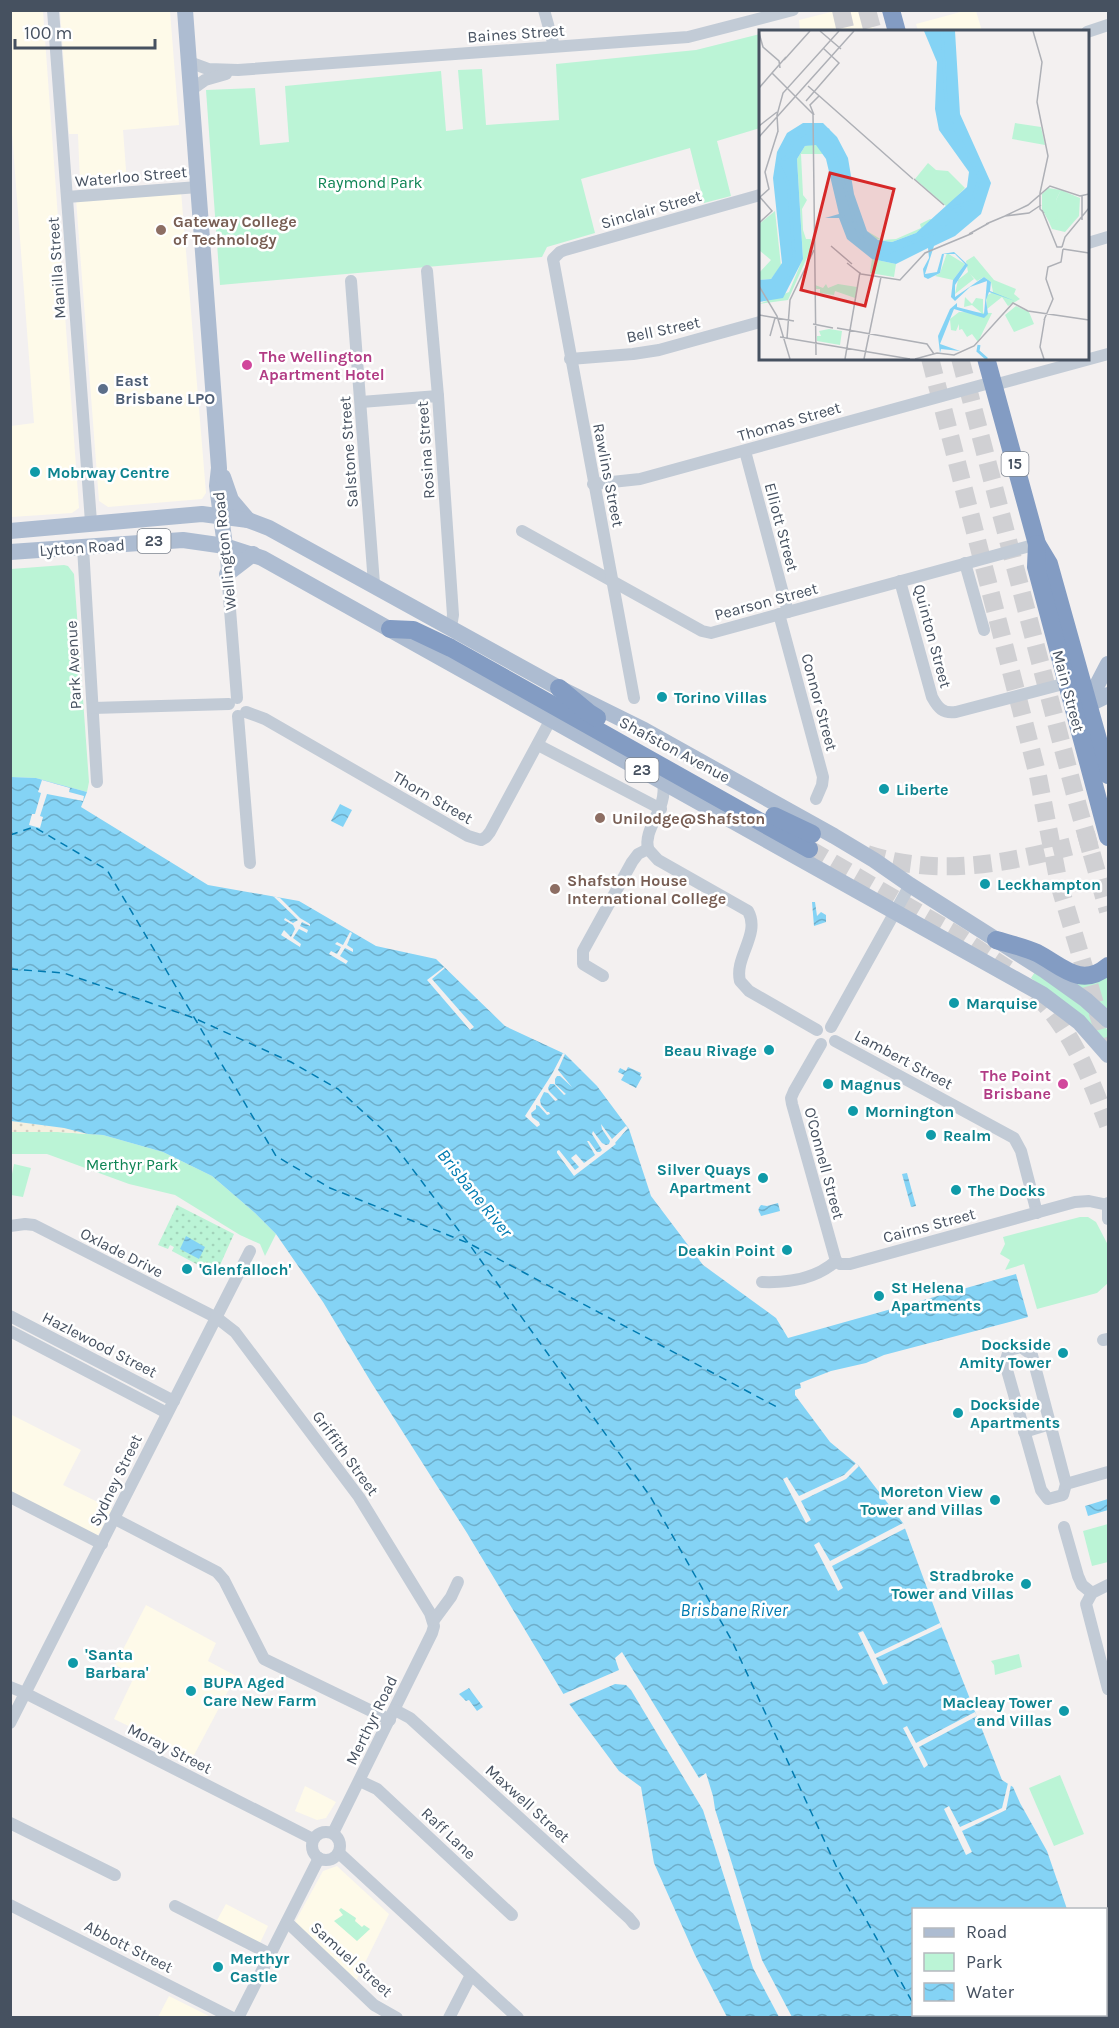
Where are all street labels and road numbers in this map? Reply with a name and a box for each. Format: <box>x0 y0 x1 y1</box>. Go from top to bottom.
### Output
street label: Baines Street <box>467 21 565 46</box>
street label: Waterloo Street <box>74 162 188 191</box>
street label: Sinclair Street <box>599 186 704 233</box>
street label: Manilla Street <box>43 216 70 320</box>
street label: Bell Street <box>625 312 702 347</box>
street label: Salstone Street <box>335 396 362 508</box>
street label: Thomas Street <box>735 398 843 445</box>
street label: Rosina Street <box>413 400 438 499</box>
street label: Rawlins Street <box>589 422 628 529</box>
road number: 15 <box>1002 452 1028 476</box>
street label: Elliott Street <box>761 481 802 574</box>
street label: Wellington Road <box>209 491 240 611</box>
road number: 23 <box>138 529 170 553</box>
street label: Lytton Road <box>39 535 125 560</box>
street label: Pearson Street <box>712 579 820 624</box>
street label: Quinton Street <box>910 582 955 690</box>
street label: Park Avenue <box>62 620 85 710</box>
street label: Main Street <box>1048 648 1089 734</box>
street label: Connor Street <box>797 651 842 753</box>
street label: Shafston Avenue <box>616 712 733 787</box>
road number: 23 <box>626 758 658 782</box>
street label: Thorn Street <box>389 767 476 828</box>
street label: Lambert Street <box>851 1026 956 1093</box>
street label: O'Connell Street <box>800 1105 849 1221</box>
street label: Cairns Street <box>881 1204 977 1247</box>
street label: Oxlade Drive <box>77 1223 166 1281</box>
street label: Hazlewood Street <box>39 1307 160 1382</box>
street label: Griffith Street <box>309 1407 383 1499</box>
street label: Sydney Street <box>85 1431 146 1529</box>
street label: Merthyr Road <box>342 1672 401 1768</box>
street label: Moray Street <box>124 1719 215 1778</box>
street label: Maxwell Street <box>482 1761 574 1846</box>
street label: Raff Lane <box>417 1803 480 1863</box>
street label: Abbott Street <box>81 1916 176 1977</box>
street label: Samuel Street <box>307 1918 397 2001</box>

